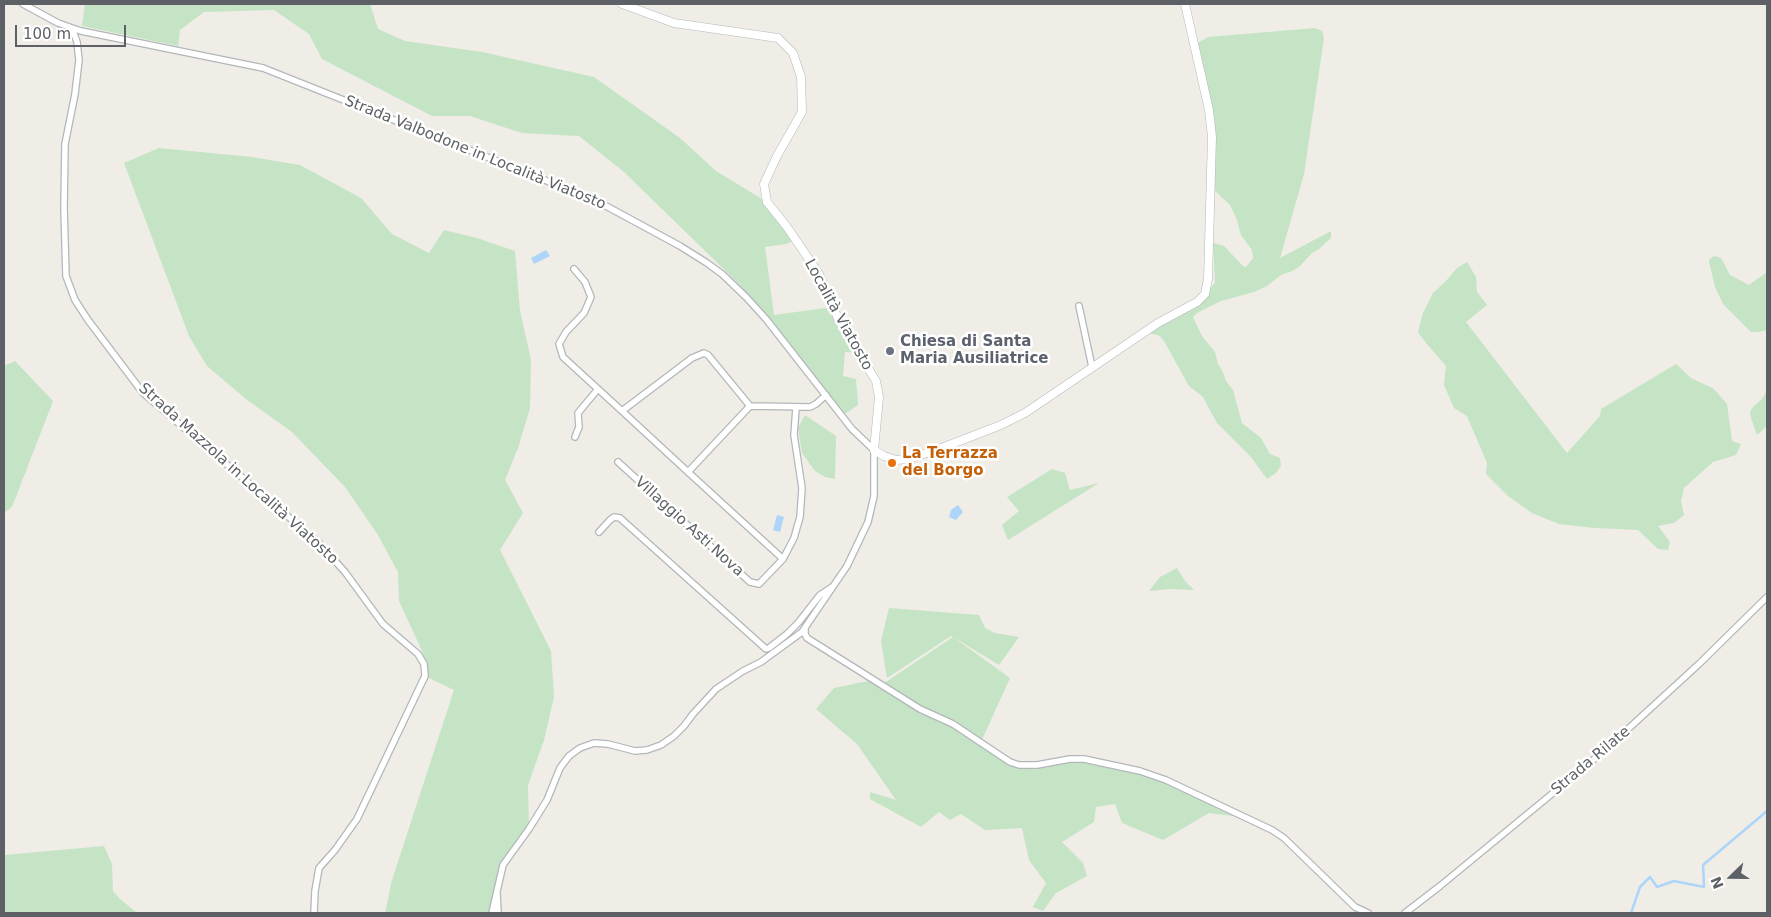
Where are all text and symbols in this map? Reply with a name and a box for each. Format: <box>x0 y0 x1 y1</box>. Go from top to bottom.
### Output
scale bar <box>18 15 129 47</box>
text: 100 m <box>23 25 71 43</box>
street label: Strada Valbodone in Località Viatosto <box>342 92 608 214</box>
street label: Località Viatosto <box>800 256 876 374</box>
place label: Chiesa di Santa Maria Ausiliatrice <box>900 333 1048 368</box>
marker: Chiesa di Santa Maria Ausiliatrice <box>884 345 896 357</box>
street label: Strada Mazzola in Località Viatosto <box>135 380 341 568</box>
place label: La Terrazza del Borgo <box>902 445 998 480</box>
marker: La Terrazza del Borgo <box>886 457 898 469</box>
street label: Villaggio Asti Nova <box>631 473 747 581</box>
street label: Strada Rilate <box>1548 723 1634 799</box>
north arrow <box>1706 852 1756 902</box>
text: N <box>1707 874 1727 891</box>

